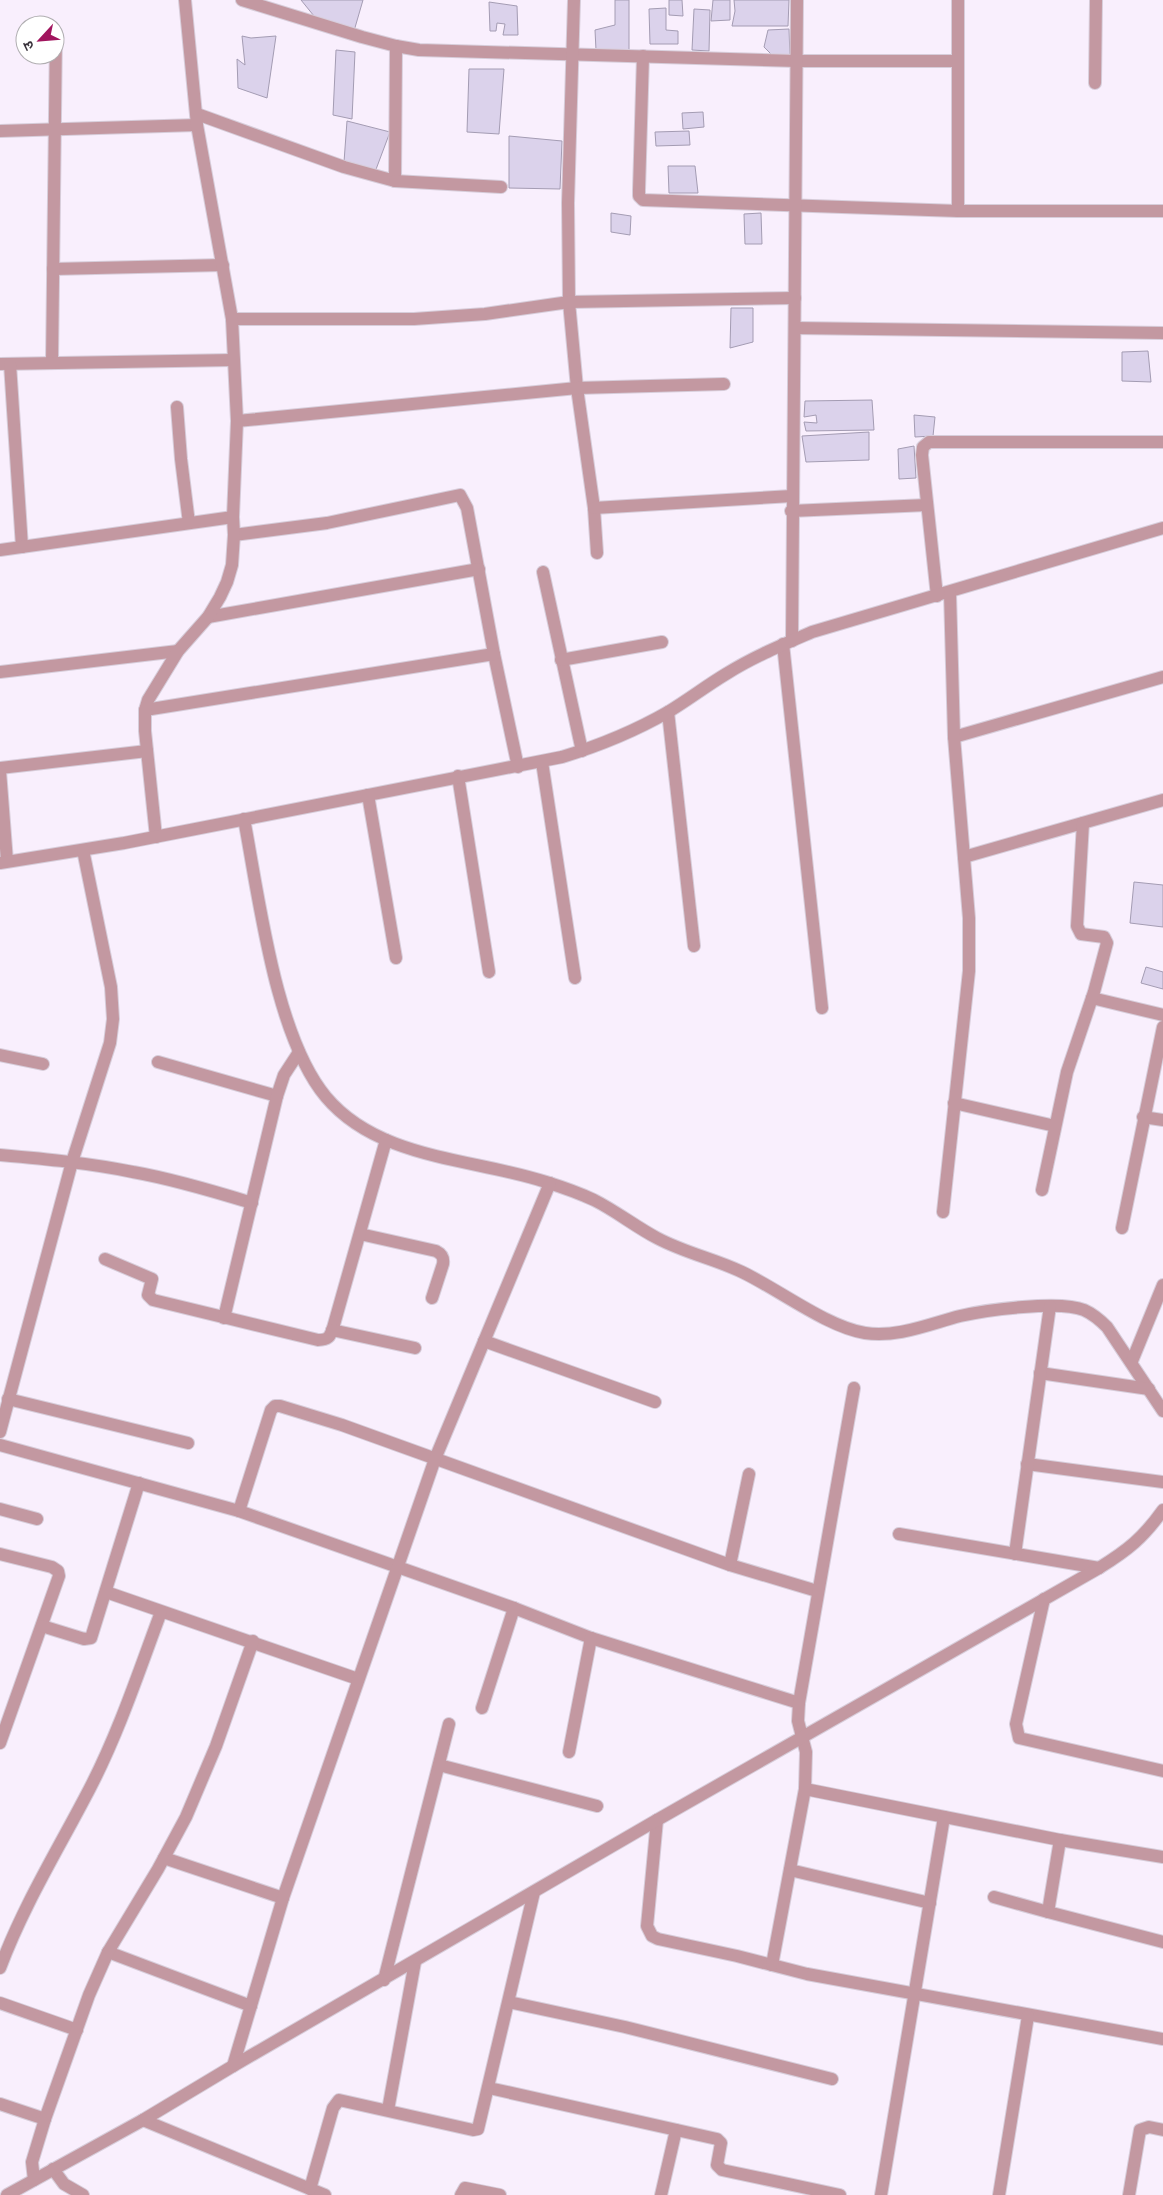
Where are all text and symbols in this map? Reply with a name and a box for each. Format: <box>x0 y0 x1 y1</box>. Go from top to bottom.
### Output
north arrow <box>15 15 65 65</box>
text: उ <box>17 37 38 54</box>

